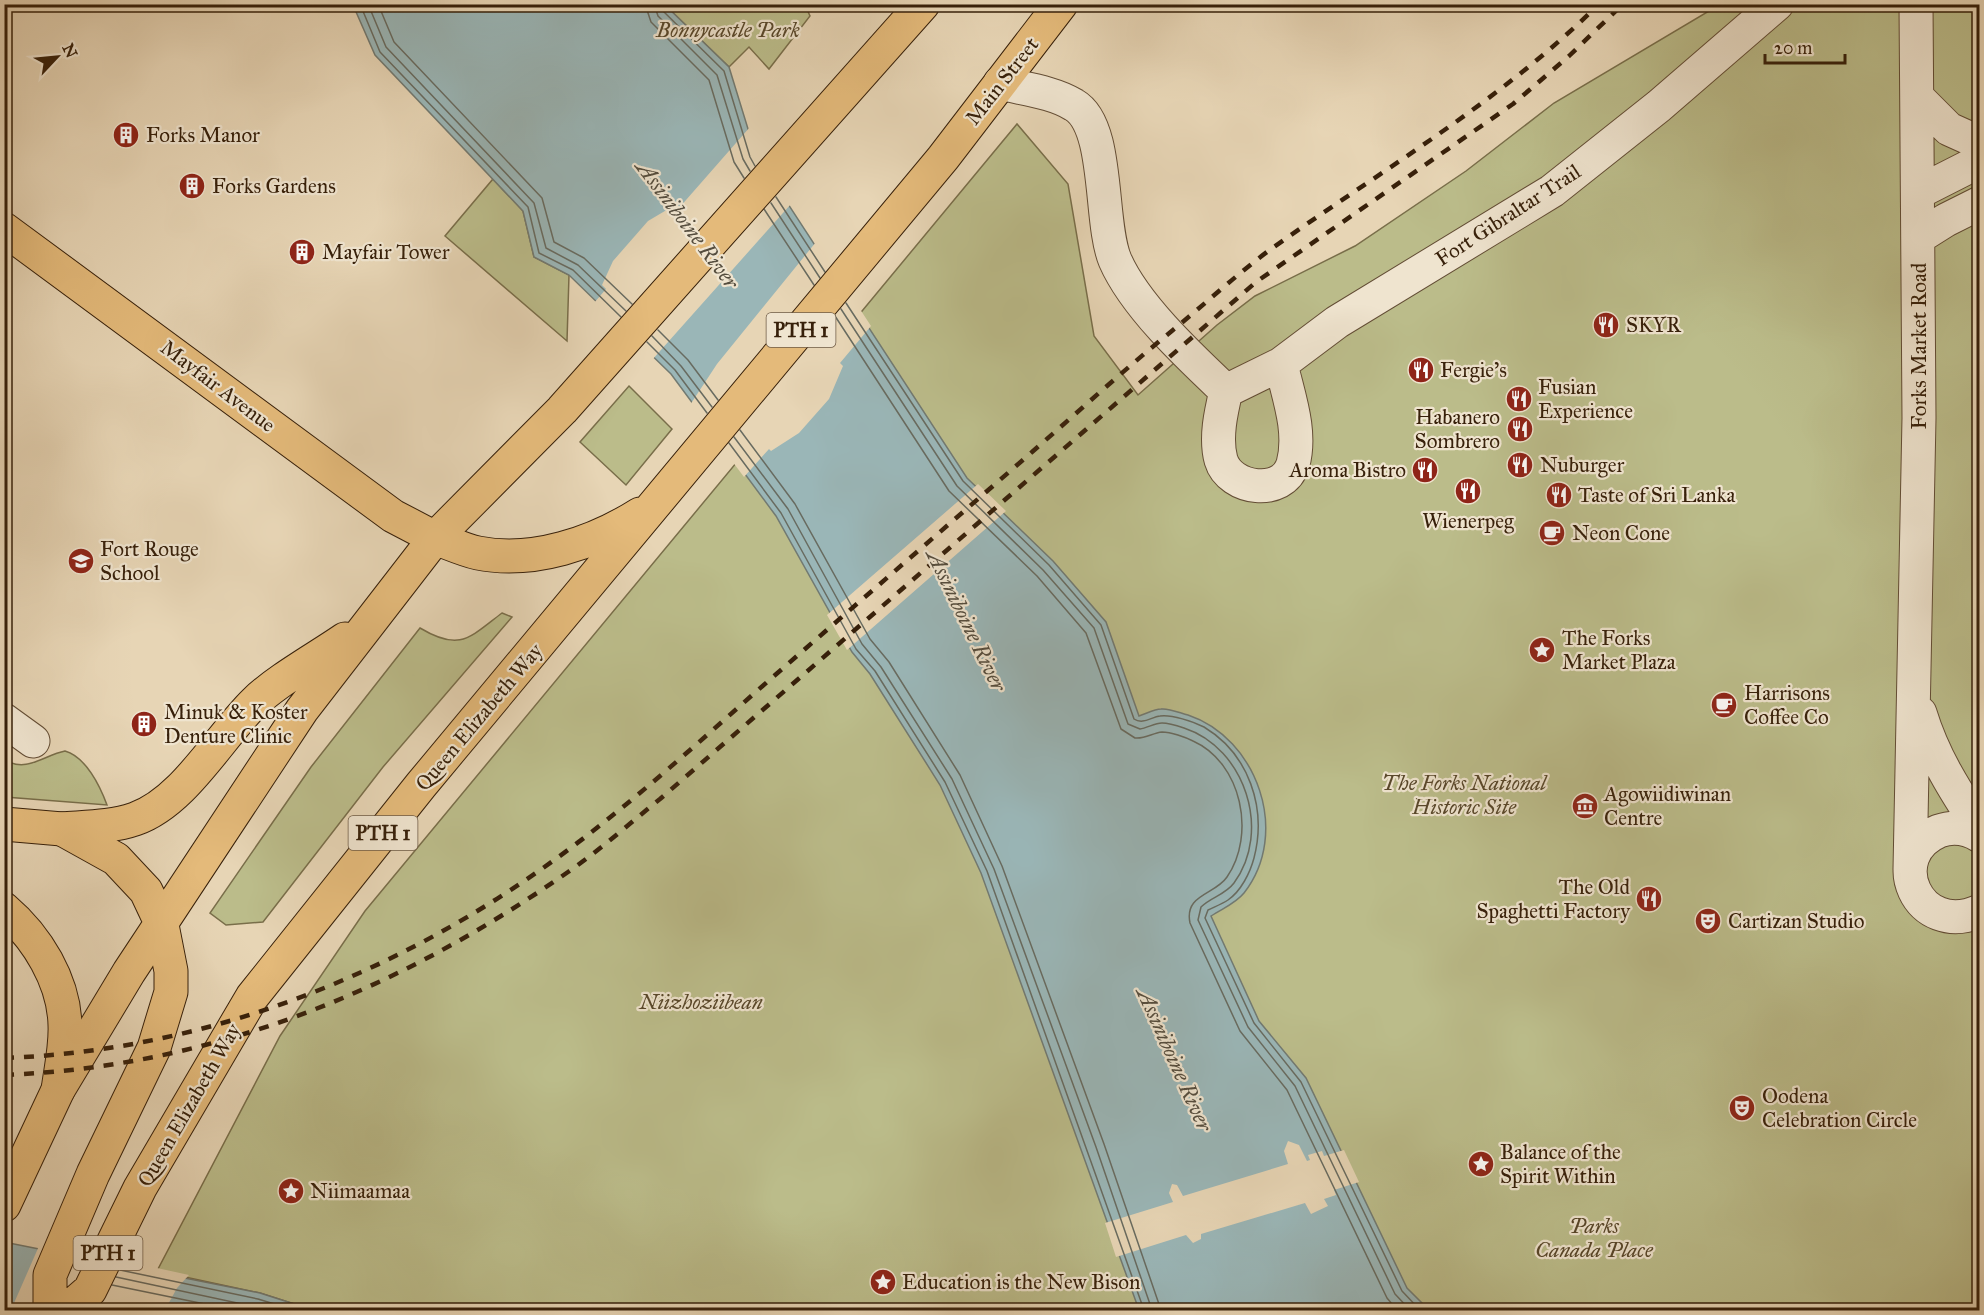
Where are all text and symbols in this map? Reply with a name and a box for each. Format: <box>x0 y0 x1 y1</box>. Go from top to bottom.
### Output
park label: Bonnycastle Park <box>655 17 800 43</box>
north arrow <box>27 27 87 87</box>
scale bar <box>1765 27 1844 65</box>
street label: Main Street <box>960 31 1045 130</box>
text: 20 m <box>1774 37 1812 59</box>
text: N <box>59 40 82 61</box>
building icon: Forks Manor <box>111 120 141 150</box>
place label: Forks Manor <box>146 122 260 148</box>
water label: Assiniboine River <box>629 153 746 296</box>
street label: Fort Gibraltar Trail <box>1430 158 1586 272</box>
building icon: Forks Gardens <box>177 171 207 201</box>
place label: Forks Gardens <box>212 173 336 199</box>
building icon: Mayfair Tower <box>287 237 317 267</box>
place label: Mayfair Tower <box>322 239 450 265</box>
street label: Forks Market Road <box>1906 262 1932 429</box>
restaurant icon: SKYR <box>1591 310 1621 340</box>
place label: SKYR <box>1626 312 1682 338</box>
road number: PTH 1 <box>766 313 836 347</box>
street label: Mayfair Avenue <box>155 334 281 438</box>
restaurant icon: Fergie's <box>1406 355 1436 385</box>
place label: Fergie's <box>1440 357 1507 383</box>
place label: Fusian Experience <box>1538 374 1633 424</box>
restaurant icon: Fusian Experience <box>1504 384 1534 414</box>
place label: Habanero Sombrero <box>1415 404 1500 454</box>
restaurant icon: Habanero Sombrero <box>1505 414 1535 444</box>
restaurant icon: Nuburger <box>1505 450 1535 480</box>
place label: Nuburger <box>1540 452 1624 478</box>
restaurant icon: Aroma Bistro <box>1410 455 1440 485</box>
place label: Aroma Bistro <box>1288 457 1406 483</box>
restaurant icon: Wienerpeg <box>1453 476 1483 506</box>
restaurant icon: Taste of Sri Lanka <box>1544 480 1574 510</box>
place label: Taste of Sri Lanka <box>1578 482 1735 508</box>
place label: Wienerpeg <box>1422 508 1514 534</box>
cafe icon: Neon Cone <box>1537 518 1567 548</box>
place label: Neon Cone <box>1572 520 1670 546</box>
place label: Fort Rouge School <box>100 536 199 586</box>
water label: Assiniboine River <box>920 543 1013 697</box>
school or university icon: Fort Rouge School <box>66 546 96 576</box>
place label: The Forks Market Plaza <box>1562 625 1676 675</box>
place icon: The Forks Market Plaza <box>1527 635 1557 665</box>
street label: Queen Elizabeth Way <box>410 637 549 796</box>
place label: Harrisons Coffee Co <box>1744 680 1830 730</box>
cafe icon: Harrisons Coffee Co <box>1709 690 1739 720</box>
place label: Minuk & Koster Denture Clinic <box>164 699 308 749</box>
building icon: Minuk & Koster Denture Clinic <box>129 709 159 739</box>
park label: The Forks National Historic Site <box>1382 770 1549 820</box>
place label: Agowiidiwinan Centre <box>1603 781 1731 831</box>
museum icon: Agowiidiwinan Centre <box>1570 791 1600 821</box>
road number: PTH 1 <box>348 816 418 850</box>
place label: The Old Spaghetti Factory <box>1476 874 1631 924</box>
restaurant icon: The Old Spaghetti Factory <box>1634 884 1664 914</box>
theatre icon: Cartizan Studio <box>1693 906 1723 936</box>
place label: Cartizan Studio <box>1728 908 1865 934</box>
water label: Assiniboine River <box>1130 981 1219 1137</box>
park label: Niizhoziibean <box>638 989 763 1015</box>
street label: Queen Elizabeth Way <box>132 1018 247 1191</box>
place label: Oodena Celebration Circle <box>1762 1083 1917 1133</box>
theatre icon: Oodena Celebration Circle <box>1727 1093 1757 1123</box>
place label: Balance of the Spirit Within <box>1500 1139 1621 1189</box>
place icon: Balance of the Spirit Within <box>1466 1149 1496 1179</box>
place icon: Niimaamaa <box>276 1176 306 1206</box>
place label: Niimaamaa <box>310 1178 410 1204</box>
park label: Parks Canada Place <box>1535 1213 1654 1263</box>
road number: PTH 1 <box>74 1236 142 1270</box>
place icon: Education is the New Bison <box>868 1267 898 1297</box>
place label: Education is the New Bison <box>902 1269 1140 1295</box>

